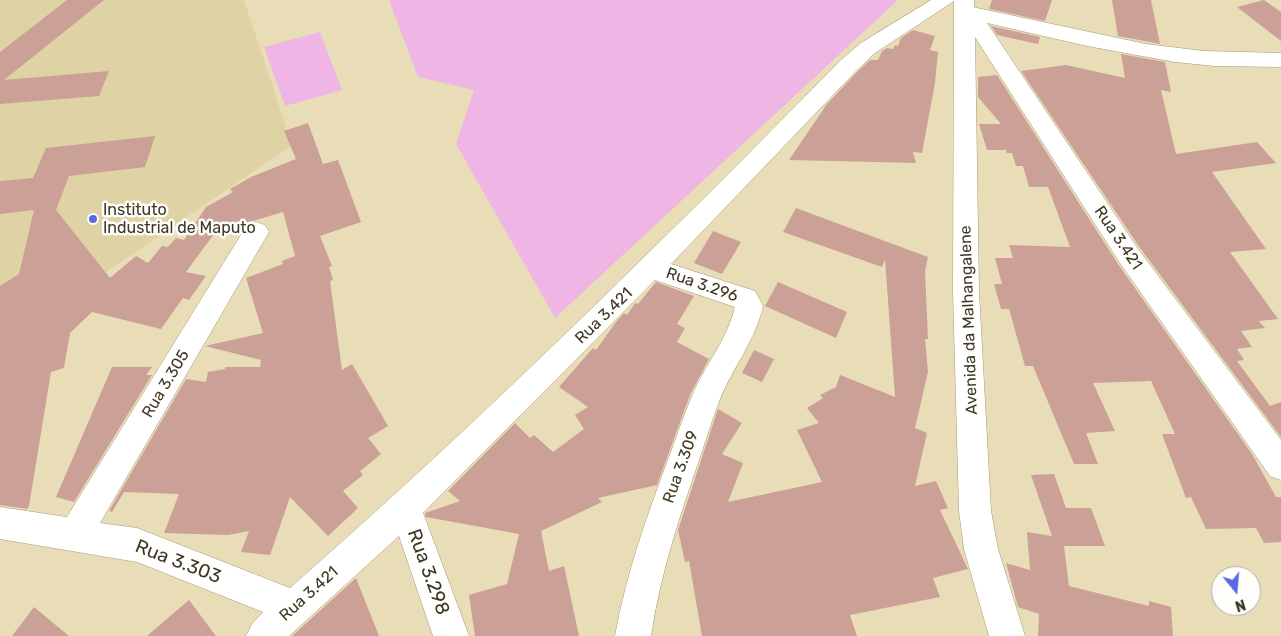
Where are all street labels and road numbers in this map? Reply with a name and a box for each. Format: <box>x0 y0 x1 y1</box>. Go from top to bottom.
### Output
street label: Rua 3.421 <box>1090 203 1146 273</box>
street label: Avenida da Malhangalene <box>956 225 982 415</box>
street label: Rua 3.296 <box>663 264 741 306</box>
street label: Rua 3.421 <box>571 284 637 348</box>
street label: Rua 3.305 <box>138 347 194 421</box>
street label: Rua 3.309 <box>659 428 703 506</box>
street label: Rua 3.298 <box>402 526 454 618</box>
street label: Rua 3.303 <box>132 535 224 589</box>
street label: Rua 3.421 <box>276 563 342 625</box>

